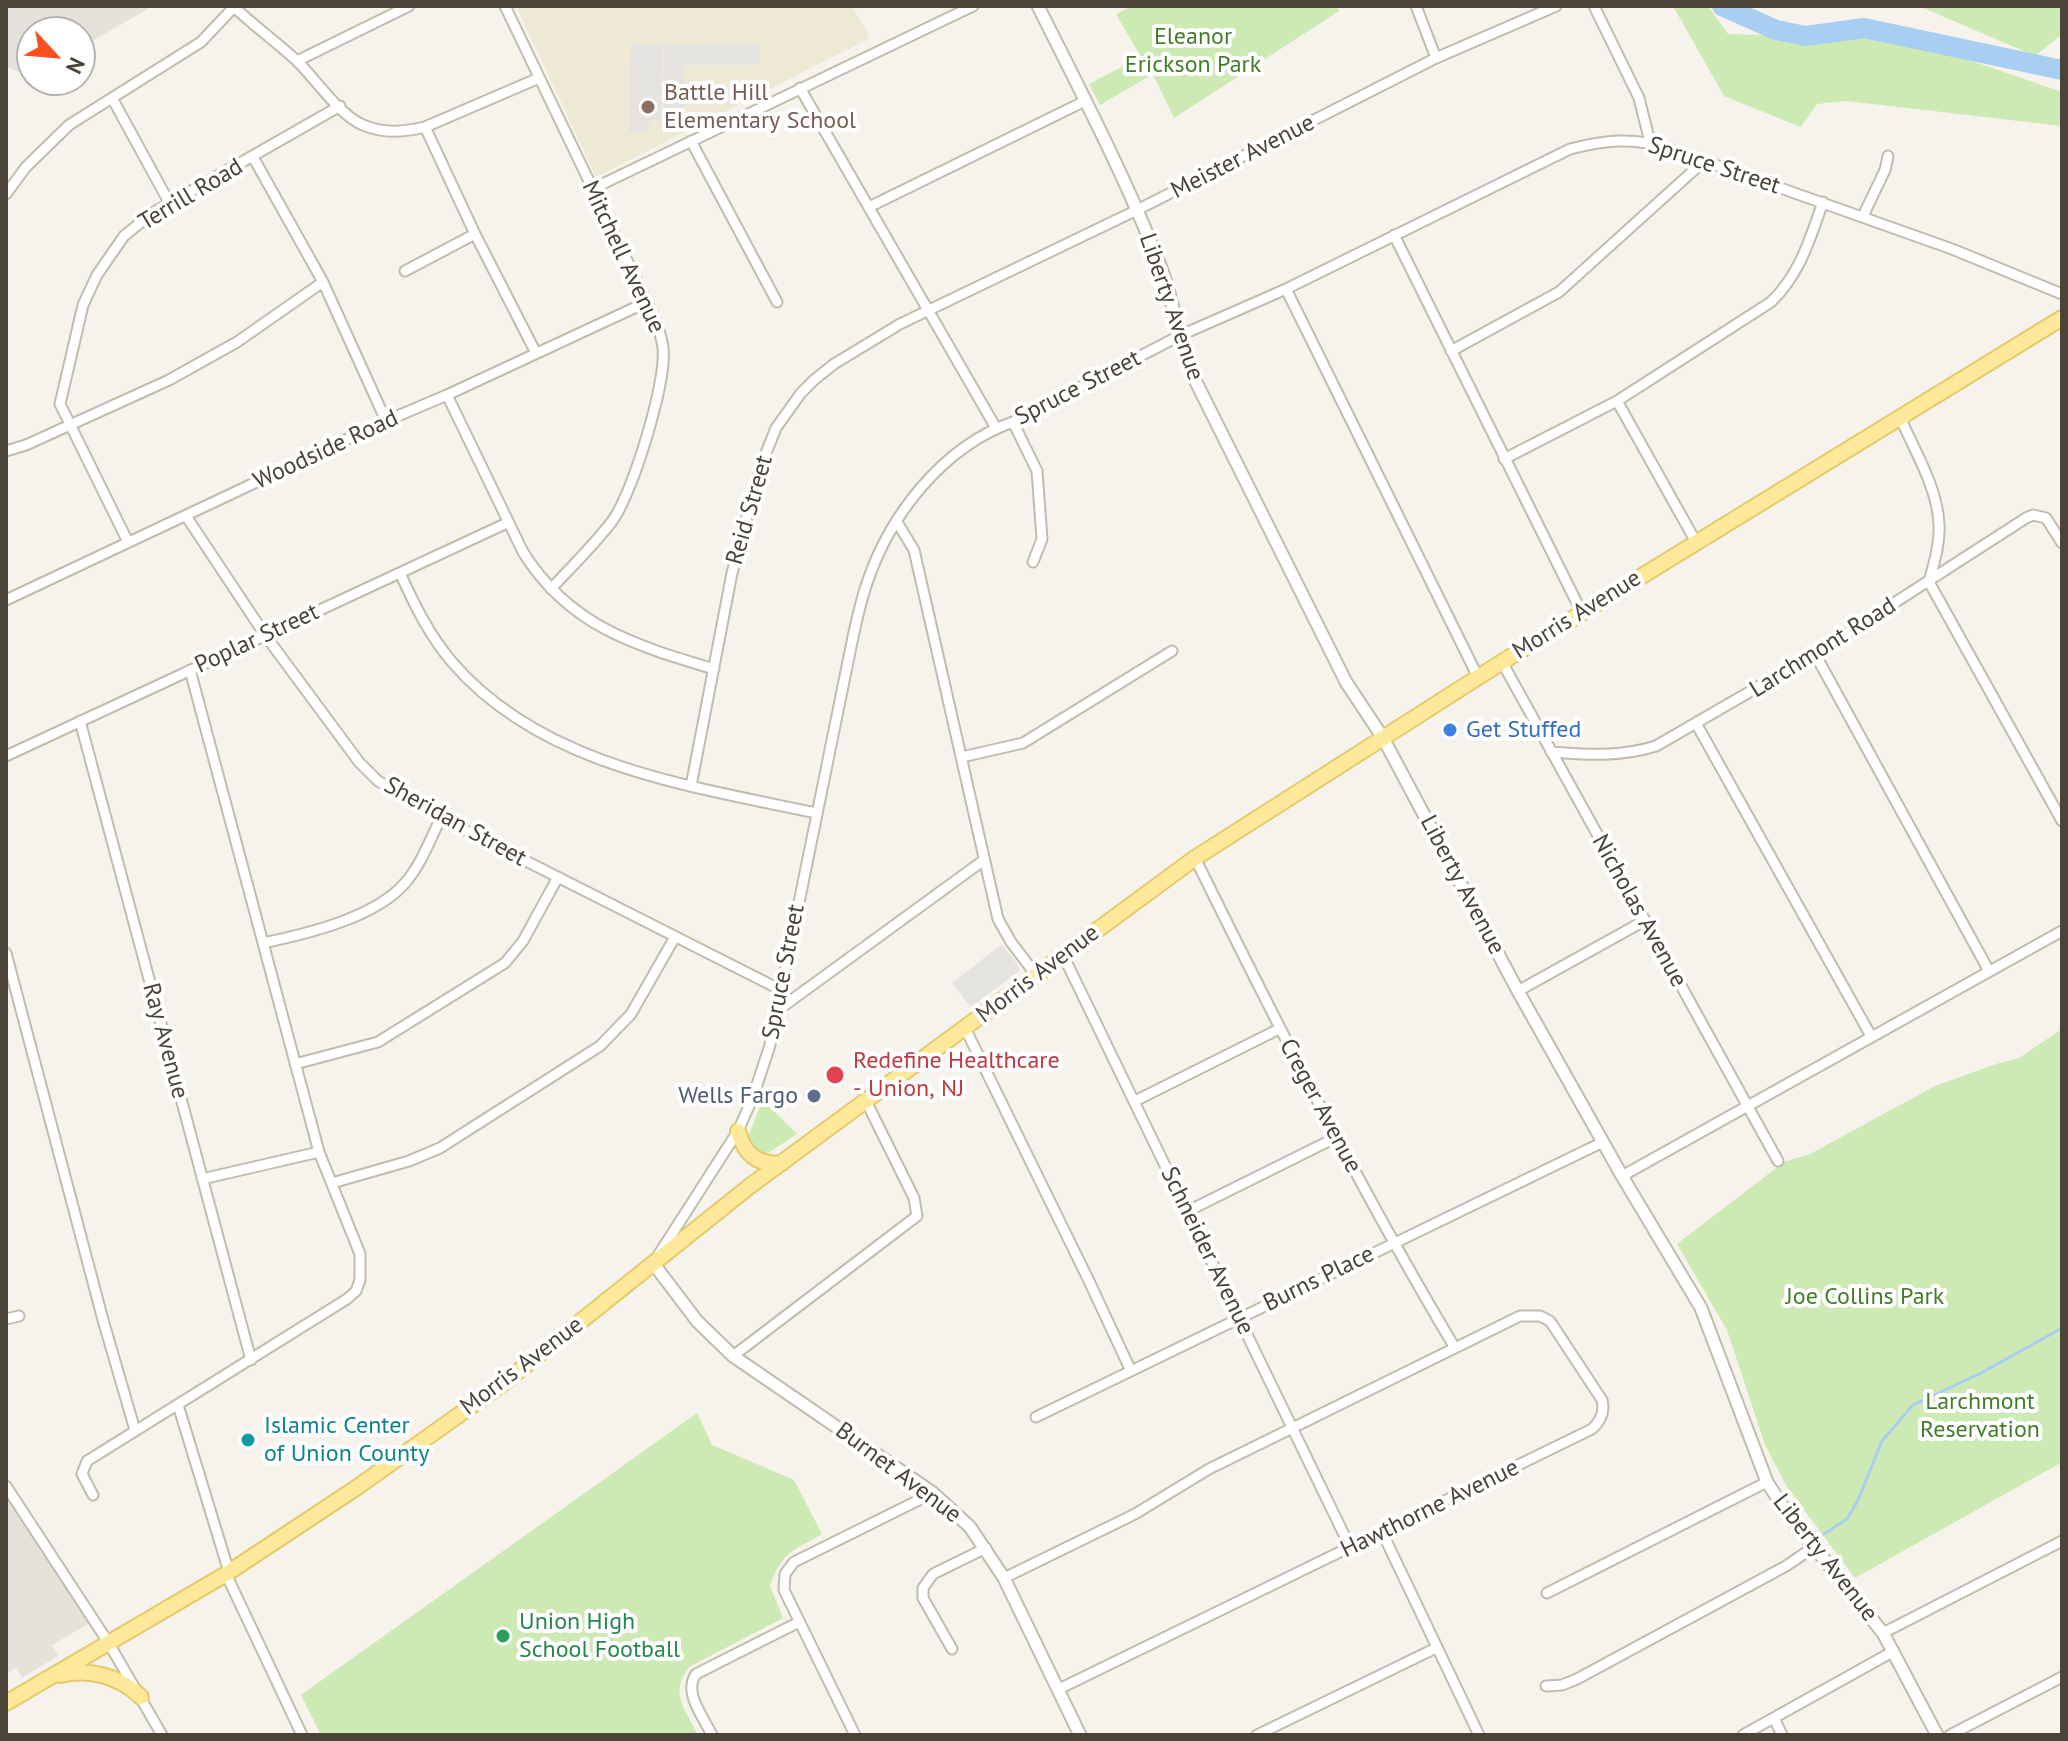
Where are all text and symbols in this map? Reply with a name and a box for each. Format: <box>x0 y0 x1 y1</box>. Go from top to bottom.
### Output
north arrow <box>16 16 96 96</box>
park label: Eleanor Erickson Park <box>1125 23 1261 79</box>
text: N <box>60 53 92 78</box>
place label: Battle Hill Elementary School <box>664 79 856 135</box>
marker: Battle Hill Elementary School <box>639 98 657 116</box>
street label: Meister Avenue <box>1166 108 1320 206</box>
street label: Spruce Street <box>1644 131 1784 201</box>
street label: Terrill Road <box>134 153 248 237</box>
street label: Mitchell Avenue <box>575 176 671 338</box>
street label: Liberty Avenue <box>1132 230 1210 384</box>
street label: Spruce Street <box>1010 344 1146 432</box>
street label: Woodside Road <box>249 404 403 496</box>
street label: Reid Street <box>721 452 779 568</box>
street label: Morris Avenue <box>1507 564 1647 666</box>
street label: Larchmont Road <box>1745 592 1901 704</box>
street label: Poplar Street <box>191 598 323 680</box>
place label: Get Stuffed <box>1466 716 1581 744</box>
marker: Get Stuffed <box>1441 721 1459 739</box>
street label: Sheridan Street <box>379 771 531 873</box>
street label: Liberty Avenue <box>1413 810 1511 960</box>
street label: Nicholas Avenue <box>1585 830 1693 992</box>
street label: Spruce Street <box>757 902 811 1042</box>
street label: Morris Avenue <box>971 919 1105 1029</box>
street label: Ray Avenue <box>136 980 194 1102</box>
street label: Creger Avenue <box>1273 1034 1367 1178</box>
place label: Redefine Healthcare - Union, NJ <box>853 1047 1060 1103</box>
marker: Redefine Healthcare - Union, NJ <box>824 1064 846 1086</box>
place label: Wells Fargo <box>678 1082 798 1110</box>
marker: Wells Fargo <box>805 1087 823 1105</box>
street label: Schneider Avenue <box>1154 1162 1260 1340</box>
street label: Burns Place <box>1259 1240 1379 1318</box>
park label: Joe Collins Park <box>1786 1283 1944 1311</box>
street label: Morris Avenue <box>455 1311 589 1421</box>
park label: Larchmont Reservation <box>1920 1388 2040 1444</box>
place label: Islamic Center of Union County <box>264 1412 429 1468</box>
street label: Burnet Avenue <box>829 1416 967 1530</box>
marker: Islamic Center of Union County <box>239 1431 257 1449</box>
street label: Hawthorne Avenue <box>1336 1453 1524 1565</box>
street label: Liberty Avenue <box>1766 1489 1884 1627</box>
place label: Union High School Football <box>519 1608 680 1664</box>
marker: Union High School Football <box>494 1627 512 1645</box>

